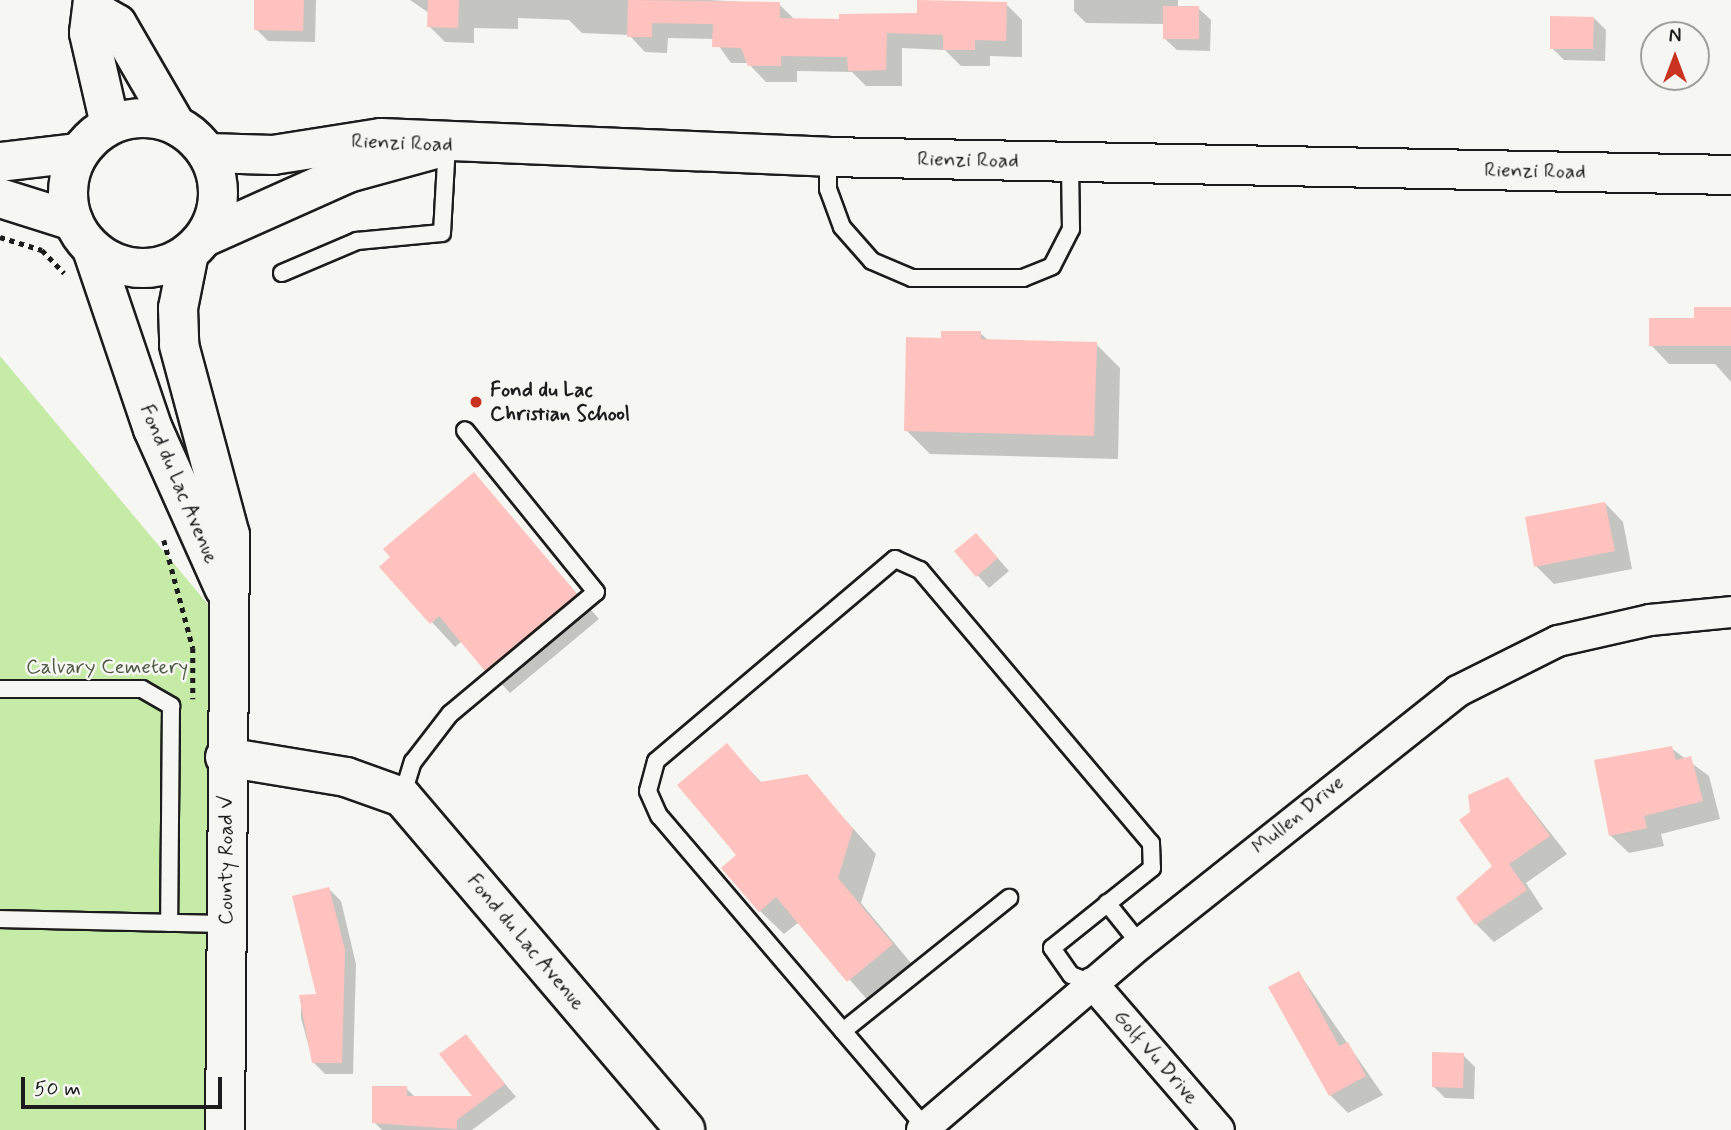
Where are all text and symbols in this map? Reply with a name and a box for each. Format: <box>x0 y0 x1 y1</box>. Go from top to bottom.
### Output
north arrow <box>1640 21 1710 91</box>
text: N <box>1669 24 1681 49</box>
street label: Rienzi Road <box>351 129 453 157</box>
street label: Rienzi Road <box>917 147 1019 173</box>
street label: Rienzi Road <box>1484 158 1586 184</box>
place label: Fond du Lac Christian School <box>490 377 631 427</box>
marker: Fond du Lac Christian School <box>468 394 484 410</box>
street label: Fond du Lac Avenue <box>133 397 225 571</box>
park label: Calvary Cemetery <box>23 654 191 680</box>
street label: Mullen Drive <box>1247 771 1349 859</box>
street label: County Road V <box>213 795 239 925</box>
street label: Fond du Lac Avenue <box>459 866 593 1018</box>
street label: Golf Vu Drive <box>1108 1005 1204 1109</box>
scale bar <box>24 1064 226 1108</box>
text: 50 m <box>34 1075 81 1103</box>

